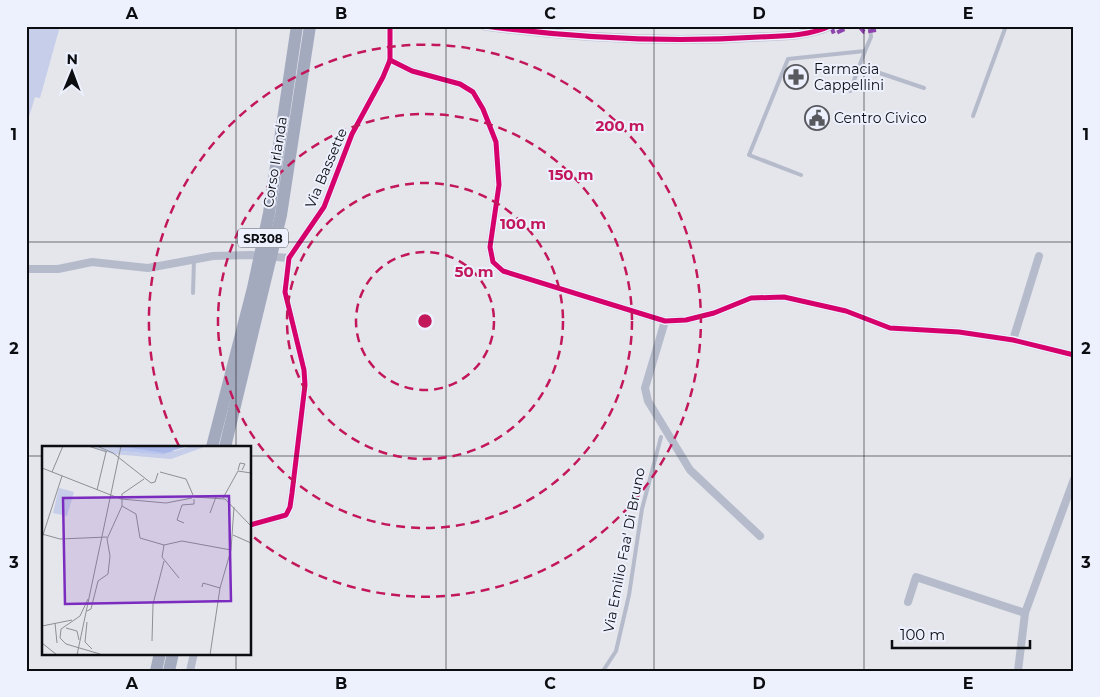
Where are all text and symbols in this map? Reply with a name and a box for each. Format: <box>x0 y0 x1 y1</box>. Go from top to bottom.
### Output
text: A <box>125 4 139 23</box>
text: B <box>335 4 347 23</box>
text: C <box>544 4 556 23</box>
text: D <box>752 4 766 23</box>
text: E <box>963 4 973 23</box>
north arrow <box>48 48 98 98</box>
text: N <box>66 50 78 68</box>
place label: Farmacia Cappellini <box>814 60 884 94</box>
pharmacy icon: Farmacia Cappellini <box>783 64 809 90</box>
public building icon: Centro Civico <box>804 105 830 131</box>
place label: Centro Civico <box>834 109 927 127</box>
street label: Corso Irlanda <box>259 115 291 209</box>
text: 200 m <box>595 116 645 135</box>
text: 1 <box>11 125 17 144</box>
street label: Via Bassette <box>301 125 351 211</box>
text: 1 <box>1083 125 1089 144</box>
text: 150 m <box>549 165 593 184</box>
text: 100 m <box>500 214 546 233</box>
road number: SR308 <box>238 228 288 248</box>
text: 50 m <box>454 262 494 281</box>
centre of rings <box>416 312 434 330</box>
text: 2 <box>9 339 19 358</box>
text: 2 <box>1081 339 1091 358</box>
inset map <box>42 446 251 654</box>
street label: Via Emilio Faa' Di Bruno <box>599 466 649 634</box>
text: 3 <box>8 553 19 572</box>
text: 3 <box>1080 553 1091 572</box>
scale bar <box>892 617 1030 649</box>
text: 100 m <box>900 625 945 644</box>
text: A <box>125 674 139 693</box>
text: B <box>335 674 347 693</box>
text: C <box>544 674 556 693</box>
text: D <box>752 674 766 693</box>
text: E <box>963 674 973 693</box>

